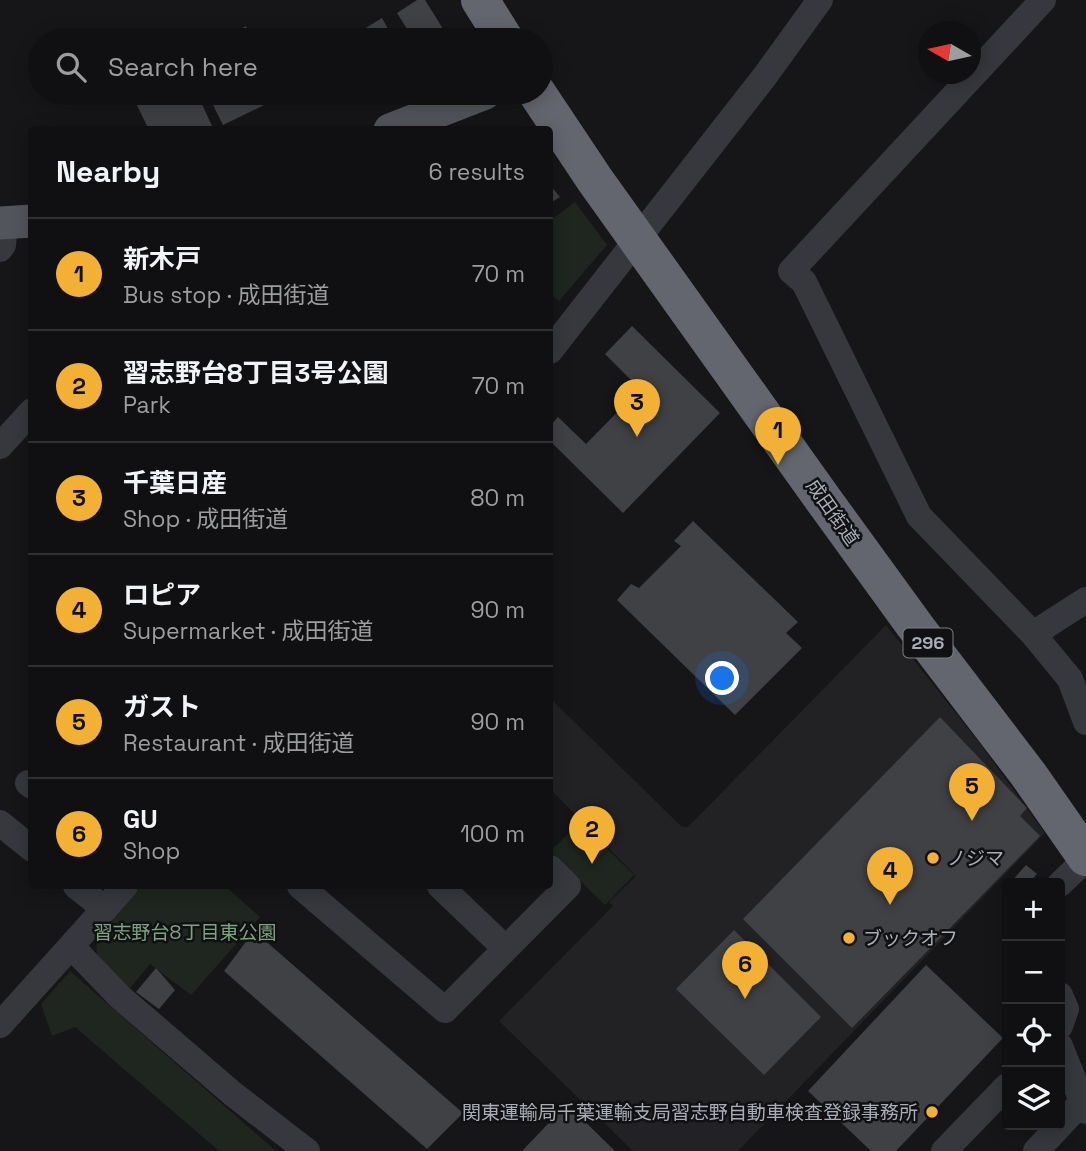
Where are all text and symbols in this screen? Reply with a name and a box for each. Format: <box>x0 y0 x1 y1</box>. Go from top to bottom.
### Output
north arrow <box>918 21 981 84</box>
search box <box>28 28 553 105</box>
icon: search <box>52 48 90 86</box>
text: Search here <box>108 50 258 84</box>
text: Nearby <box>56 152 160 191</box>
text: 6 results <box>429 157 525 187</box>
text: 新木戸 <box>123 242 201 276</box>
text: 1 <box>74 259 84 289</box>
text: 70 m <box>472 259 525 289</box>
text: Bus stop · 成田街道 <box>123 280 329 310</box>
text: 習志野台8丁目3号公園 <box>123 356 388 390</box>
text: 2 <box>72 371 86 401</box>
text: 70 m <box>472 371 525 401</box>
pin: 3 <box>614 379 660 437</box>
text: Park <box>123 390 171 420</box>
pin: 1 <box>755 407 801 465</box>
text: 千葉日産 <box>123 466 227 500</box>
street label: 成田街道 <box>801 474 865 551</box>
text: 3 <box>72 483 86 513</box>
text: 80 m <box>470 483 525 513</box>
text: Shop · 成田街道 <box>123 504 288 534</box>
text: ロピア <box>123 578 201 612</box>
text: 4 <box>72 595 86 625</box>
text: 90 m <box>470 595 525 625</box>
text: Supermarket · 成田街道 <box>123 616 374 646</box>
road number: 296 <box>904 628 953 658</box>
your location <box>705 661 739 695</box>
text: ガスト <box>123 690 201 724</box>
text: 5 <box>72 707 86 737</box>
text: 90 m <box>470 707 525 737</box>
text: Restaurant · 成田街道 <box>123 728 355 758</box>
pin: 5 <box>949 763 995 821</box>
text: GU <box>123 802 158 836</box>
pin: 2 <box>569 806 615 864</box>
text: 6 <box>72 819 86 849</box>
text: 100 m <box>460 819 525 849</box>
text: Shop <box>123 836 180 866</box>
place label: ノジマ <box>947 846 1004 871</box>
pin: 4 <box>867 847 913 905</box>
marker: ノジマ <box>925 850 941 866</box>
map controls <box>1002 878 1065 1130</box>
button: + <box>1002 878 1065 941</box>
park label: 習志野台8丁目東公園 <box>94 920 276 945</box>
place label: ブックオフ <box>863 926 958 951</box>
marker: ブックオフ <box>841 930 857 946</box>
pin: 6 <box>722 941 768 999</box>
button: − <box>1002 941 1065 1004</box>
button: locate <box>1002 1004 1065 1067</box>
button: layers <box>1002 1067 1065 1130</box>
place label: 関東運輸局千葉運輸支局習志野自動車検査登録事務所 <box>462 1100 918 1125</box>
marker: 関東運輸局千葉運輸支局習志野自動車検査登録事務所 <box>924 1104 940 1120</box>

